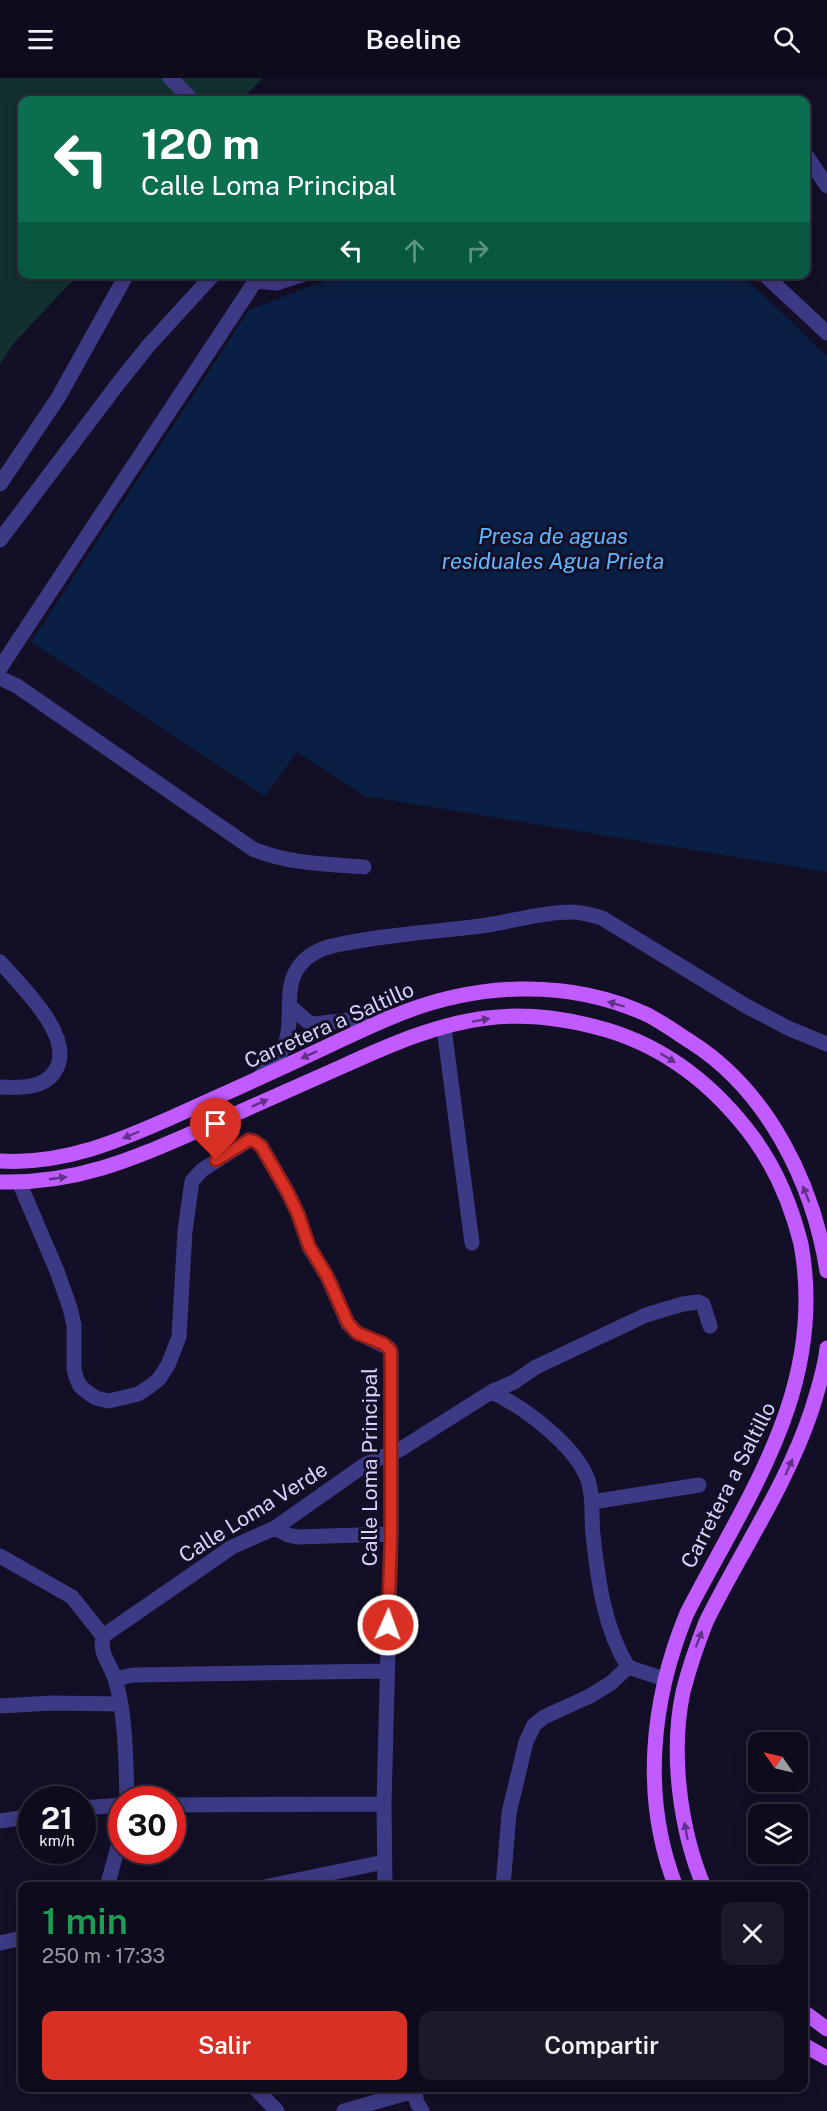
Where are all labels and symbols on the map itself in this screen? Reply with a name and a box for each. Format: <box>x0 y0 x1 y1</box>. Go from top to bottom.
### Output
water label: Presa de aguas residuales Agua Prieta <box>442 523 664 574</box>
street label: Carretera a Saltillo <box>240 976 418 1074</box>
one-way arrow <box>607 999 625 1008</box>
one-way arrow <box>471 1015 490 1024</box>
one-way arrow <box>301 1051 318 1060</box>
one-way arrow <box>660 1052 676 1063</box>
pin <box>190 1098 241 1160</box>
one-way arrow <box>251 1099 268 1108</box>
one-way arrow <box>122 1130 140 1140</box>
one-way arrow <box>49 1174 68 1183</box>
one-way arrow <box>801 1185 811 1203</box>
street label: Calle Loma Principal <box>357 1367 382 1567</box>
street label: Carretera a Saltillo <box>675 1398 781 1572</box>
street label: Calle Loma Verde <box>174 1456 332 1568</box>
one-way arrow <box>784 1457 794 1475</box>
position arrow <box>356 1593 420 1657</box>
one-way arrow <box>695 1630 705 1648</box>
north arrow <box>748 1732 808 1792</box>
speed limit sign: 30 <box>108 1786 186 1864</box>
one-way arrow <box>682 1822 691 1841</box>

